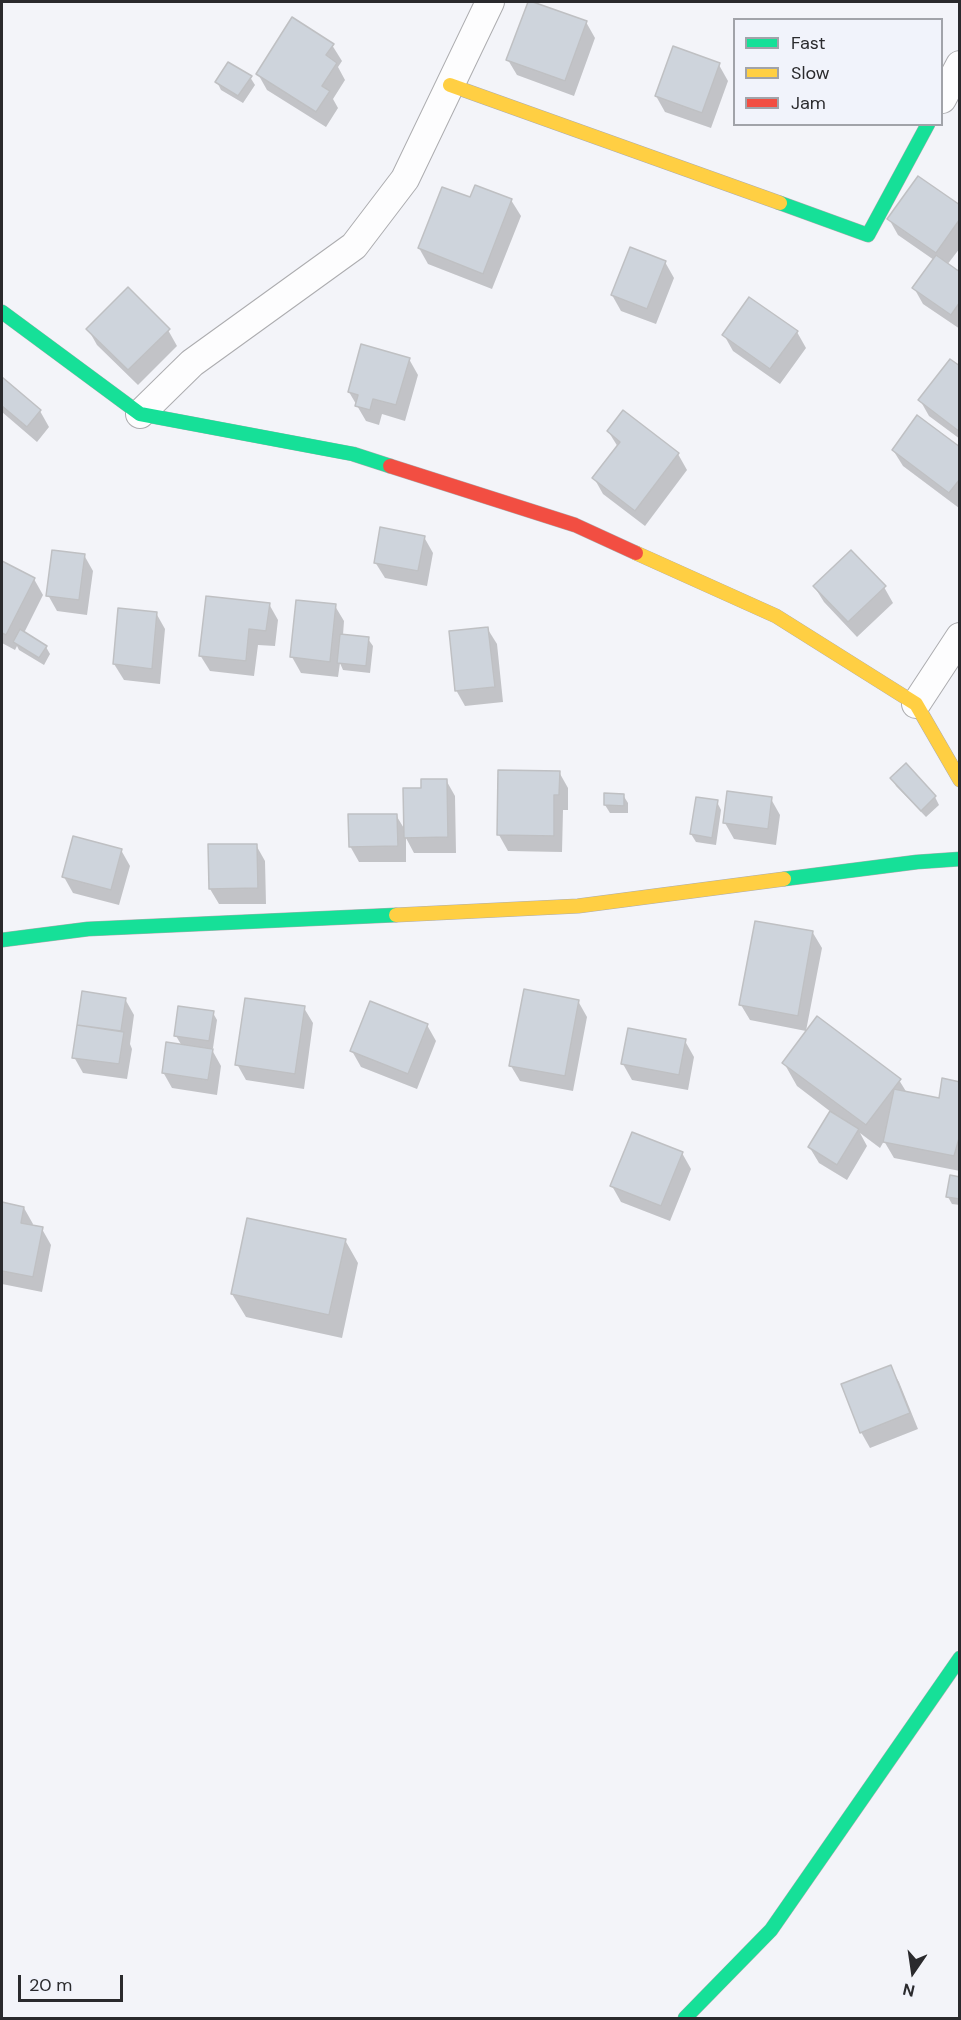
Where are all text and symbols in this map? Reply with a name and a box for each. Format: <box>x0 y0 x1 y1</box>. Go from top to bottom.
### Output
legend <box>733 18 943 126</box>
text: Fast <box>791 31 826 55</box>
text: Slow <box>791 61 830 85</box>
text: Jam <box>791 91 826 115</box>
north arrow <box>883 1942 943 2002</box>
scale bar <box>21 1963 126 2001</box>
text: 20 m <box>29 1973 72 1997</box>
text: N <box>901 1978 917 2002</box>

